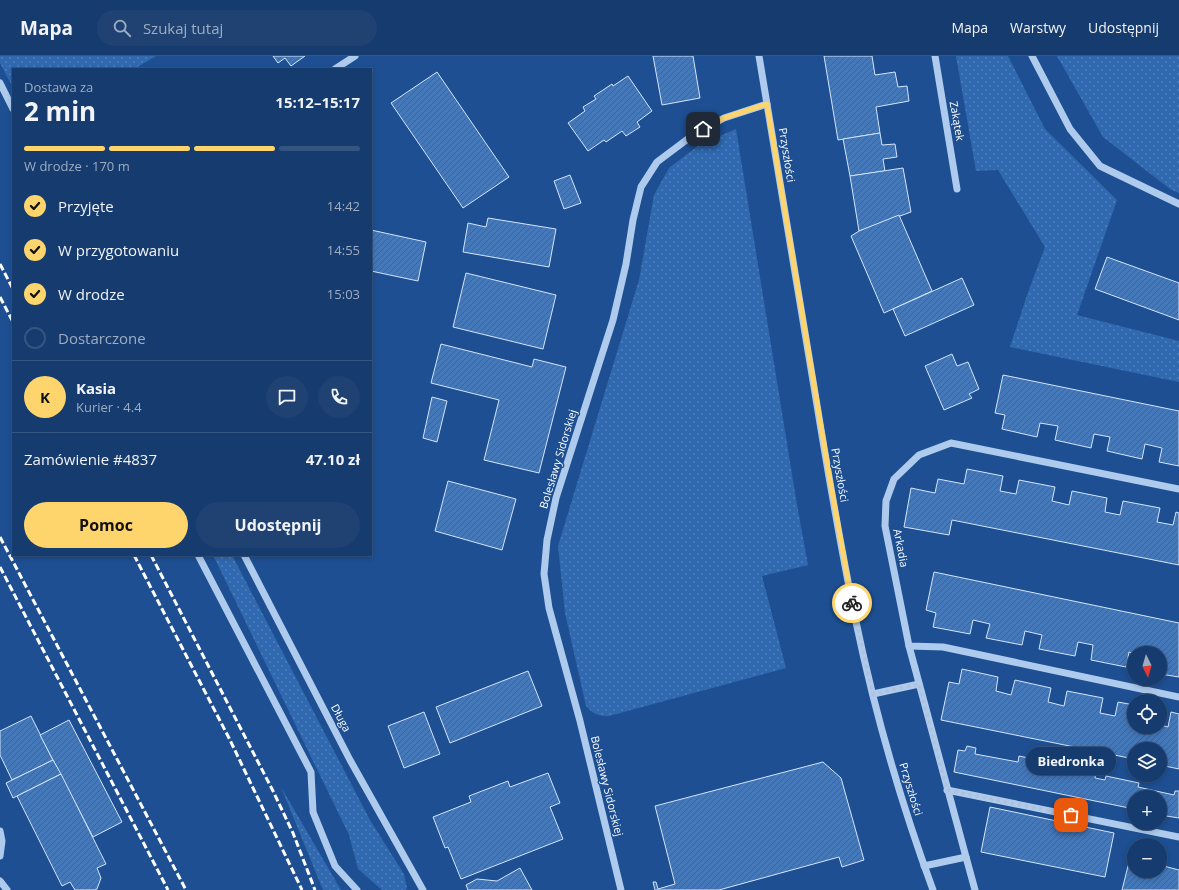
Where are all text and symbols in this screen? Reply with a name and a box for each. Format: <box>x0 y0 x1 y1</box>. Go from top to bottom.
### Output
search box <box>97 10 377 46</box>
text: Mapa <box>20 15 73 41</box>
icon: search <box>111 17 133 39</box>
text: Szukaj tutaj <box>143 18 223 38</box>
text: Mapa <box>951 18 988 37</box>
text: Warstwy <box>1010 18 1066 37</box>
text: Udostępnij <box>1088 18 1159 37</box>
text: Dostawa za <box>24 78 93 96</box>
text: 15:12–15:17 <box>275 92 360 112</box>
text: 2 min <box>24 93 96 129</box>
street label: Zakątek <box>947 100 968 142</box>
pin <box>686 112 720 146</box>
icon: home <box>692 118 714 140</box>
street label: Przyszłości <box>776 127 799 183</box>
text: W drodze · 170 m <box>24 157 130 175</box>
icon: check <box>24 195 46 217</box>
text: Przyjęte <box>58 196 114 216</box>
text: 14:42 <box>327 197 360 215</box>
icon: check <box>24 239 46 261</box>
text: W przygotowaniu <box>58 240 179 260</box>
text: 14:55 <box>327 241 360 259</box>
icon: check <box>24 283 46 305</box>
text: W drodze <box>58 284 125 304</box>
text: 15:03 <box>327 285 360 303</box>
text: Dostarczone <box>58 328 146 348</box>
button: chat <box>266 376 308 418</box>
button: phone <box>318 376 360 418</box>
text: Kasia <box>76 378 116 398</box>
text: K <box>40 387 50 407</box>
text: Kurier · 4.4 <box>76 398 142 416</box>
street label: Bolesławy Sidorskiej <box>535 407 580 510</box>
street label: Przyszłości <box>828 447 853 503</box>
text: Zamówienie #4837 <box>24 449 157 469</box>
text: 47.10 zł <box>306 449 360 469</box>
button: Pomoc <box>24 502 188 548</box>
button: Udostępnij <box>196 502 360 548</box>
street label: Arkadia <box>890 527 913 568</box>
courier <box>832 583 872 623</box>
icon: bike <box>841 592 863 614</box>
north arrow <box>1127 646 1167 686</box>
map controls <box>1127 646 1167 878</box>
button: locate <box>1127 694 1167 734</box>
street label: Długa <box>328 701 355 734</box>
street label: Bolesławy Sidorskiej <box>588 734 627 838</box>
button: layers <box>1127 742 1167 782</box>
callout: Biedronka <box>1026 747 1116 775</box>
text: Biedronka <box>1037 752 1105 770</box>
street label: Przyszłości <box>896 760 927 817</box>
button: + <box>1127 790 1167 830</box>
pin <box>1054 798 1088 832</box>
icon: bag <box>1060 804 1082 826</box>
button: − <box>1127 838 1167 878</box>

